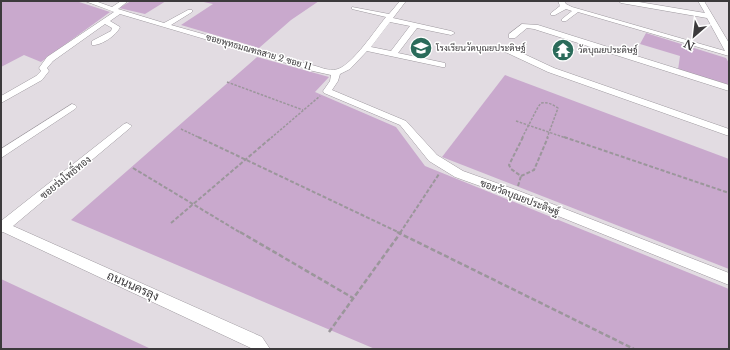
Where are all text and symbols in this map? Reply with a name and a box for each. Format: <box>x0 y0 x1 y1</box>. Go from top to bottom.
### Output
north arrow <box>674 16 714 56</box>
street label: ซอยพุทธมณฑลสาย 2 ซอย 11 <box>205 31 313 73</box>
school or university icon: โรงเรียนวัดบุณยประดิษฐ์ <box>408 35 434 61</box>
text: N <box>681 36 697 53</box>
temple icon: วัดบุณยประดิษฐ์ <box>550 37 576 63</box>
place label: โรงเรียนวัดบุณยประดิษฐ์ <box>435 42 526 54</box>
place label: วัดบุณยประดิษฐ์ <box>578 44 638 56</box>
street label: ซอยร่มโพธิ์ทอง <box>35 151 94 202</box>
street label: ซอยวัดบุณยประดิษฐ์ <box>478 175 562 220</box>
street label: ถนนนครลุง <box>104 267 162 305</box>

